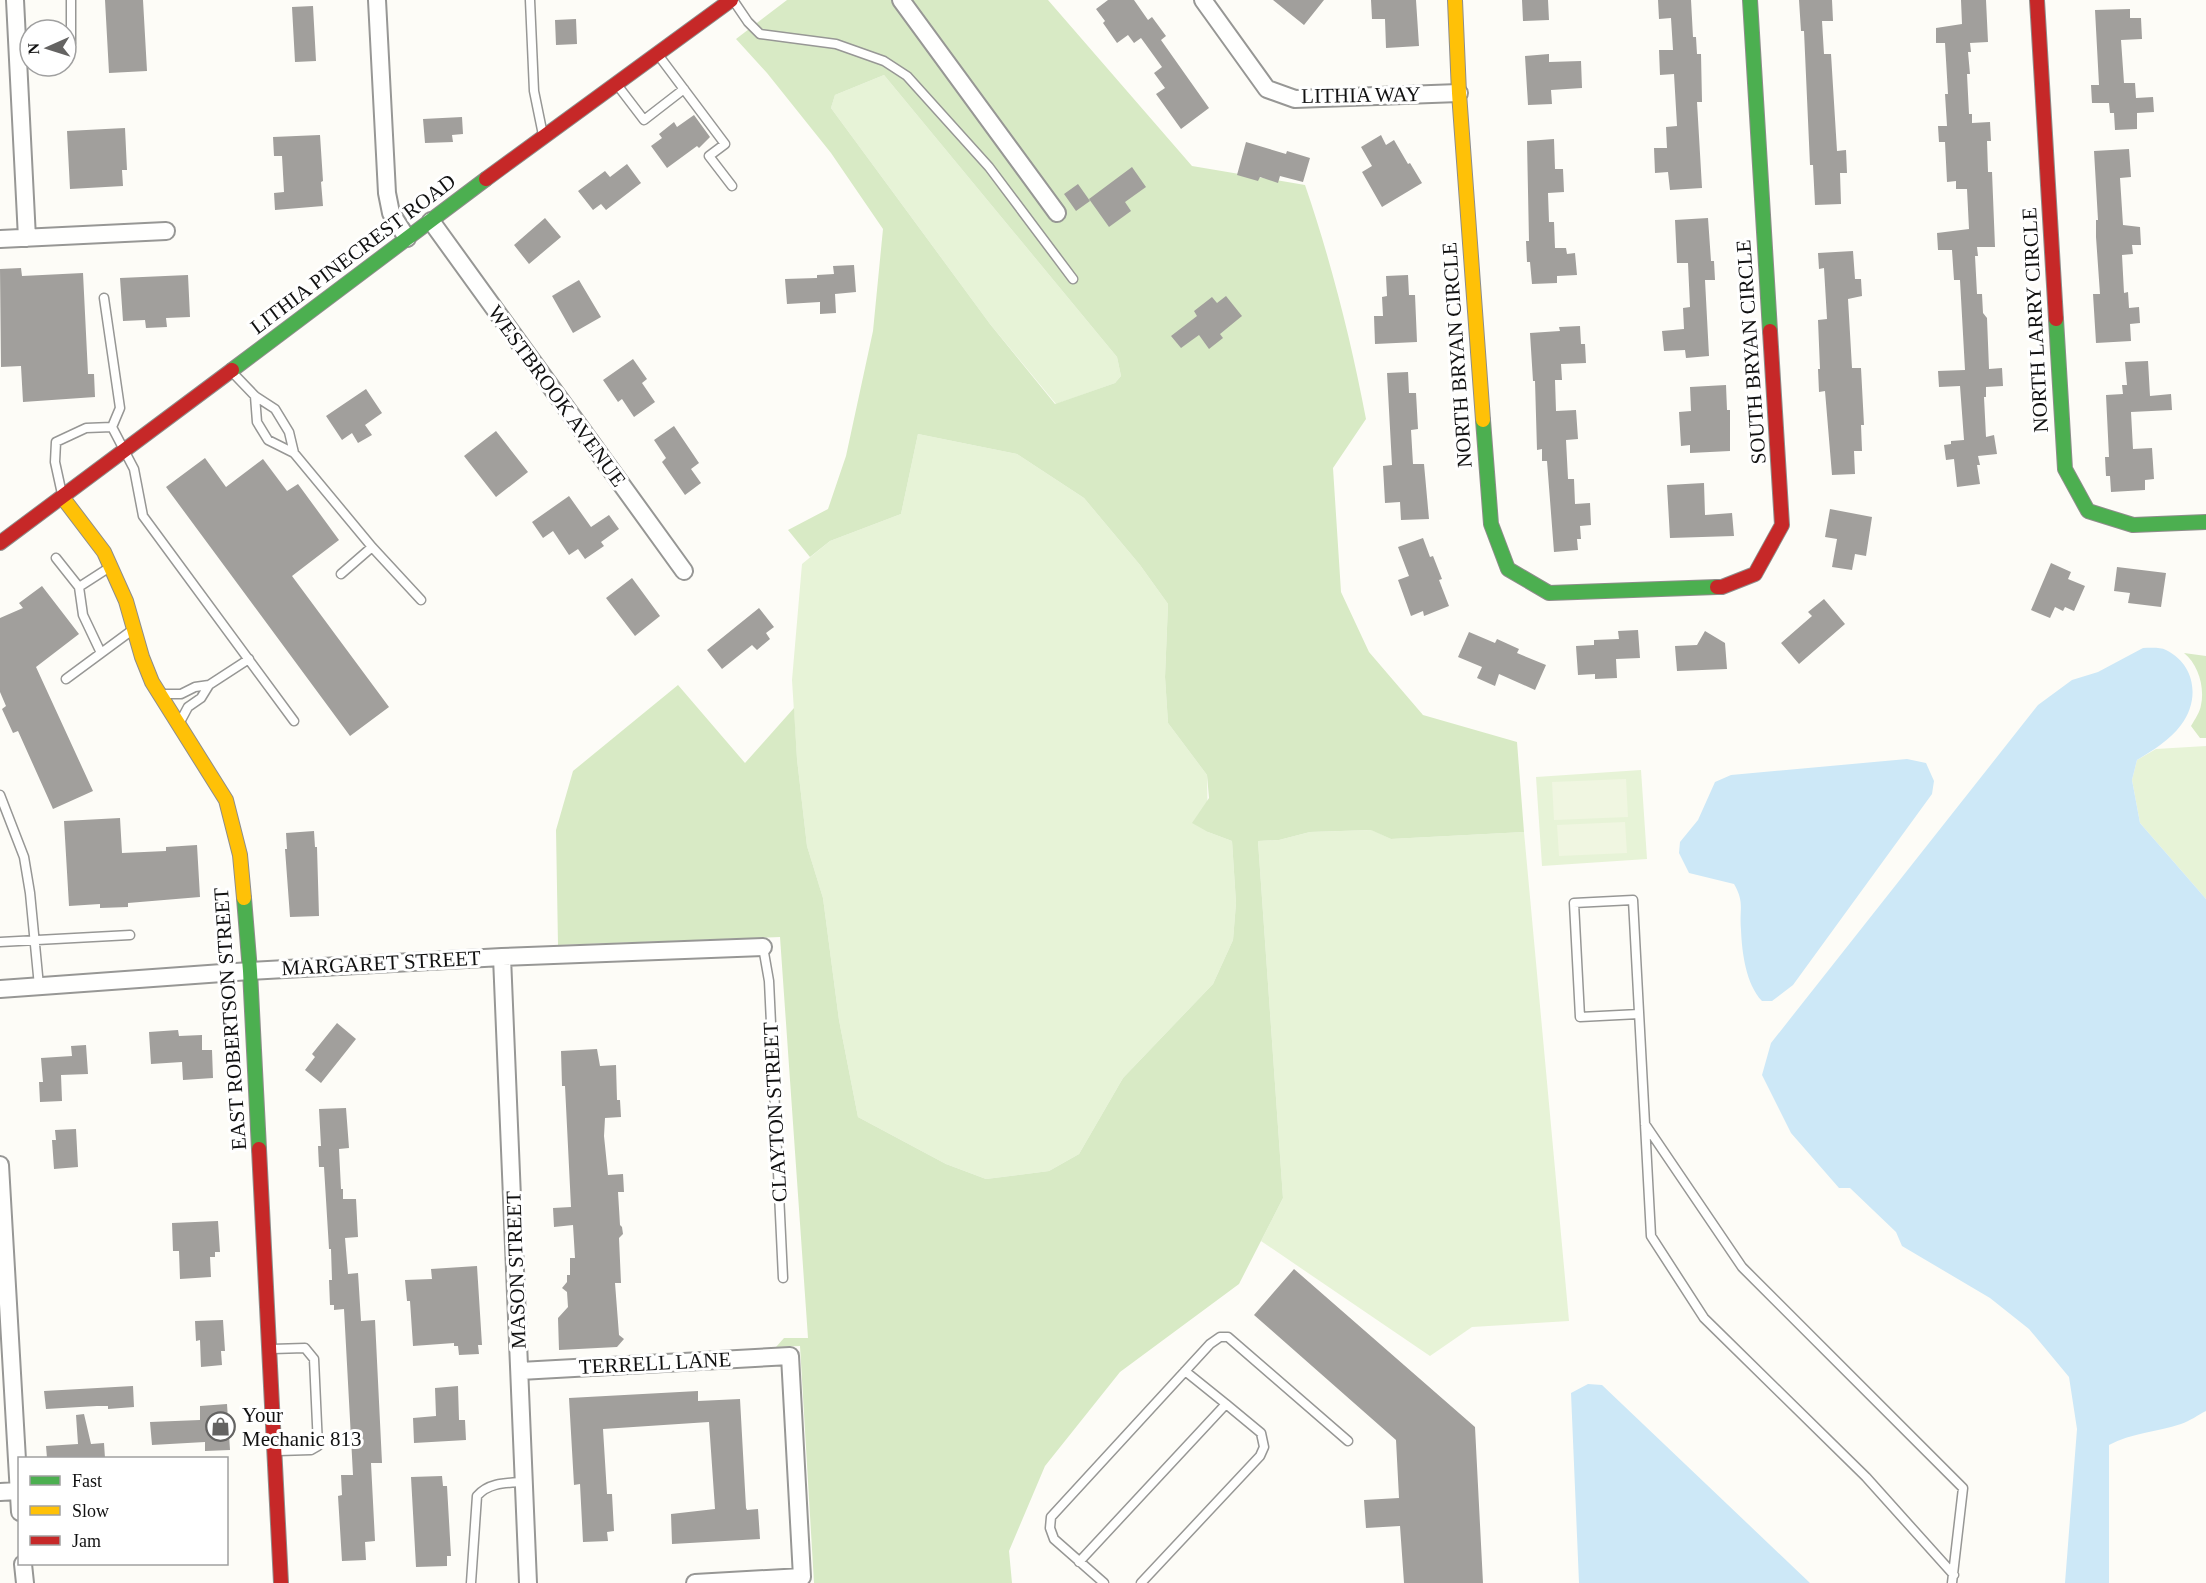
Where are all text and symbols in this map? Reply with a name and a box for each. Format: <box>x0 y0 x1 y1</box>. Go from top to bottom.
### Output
north arrow <box>18 18 78 78</box>
text: N <box>25 42 42 55</box>
street label: LITHIA WAY <box>1301 82 1421 108</box>
street label: LITHIA PINECREST ROAD <box>246 169 460 339</box>
street label: NORTH LARRY CIRCLE <box>2017 207 2053 433</box>
street label: SOUTH BRYAN CIRCLE <box>1731 239 1771 465</box>
street label: NORTH BRYAN CIRCLE <box>1437 241 1477 469</box>
street label: WESTBROOK AVENUE <box>483 301 631 491</box>
street label: EAST ROBERTSON STREET <box>209 887 251 1151</box>
street label: MARGARET STREET <box>281 946 482 980</box>
street label: CLAYTON STREET <box>758 1021 792 1203</box>
street label: MASON STREET <box>501 1190 531 1349</box>
street label: TERRELL LANE <box>578 1347 732 1379</box>
place label: Your Mechanic 813 <box>242 1403 362 1451</box>
shop icon: Your Mechanic 813 <box>205 1411 237 1443</box>
legend <box>18 1457 228 1565</box>
text: Fast <box>72 1471 102 1491</box>
text: Slow <box>72 1501 109 1521</box>
text: Jam <box>72 1531 101 1551</box>

